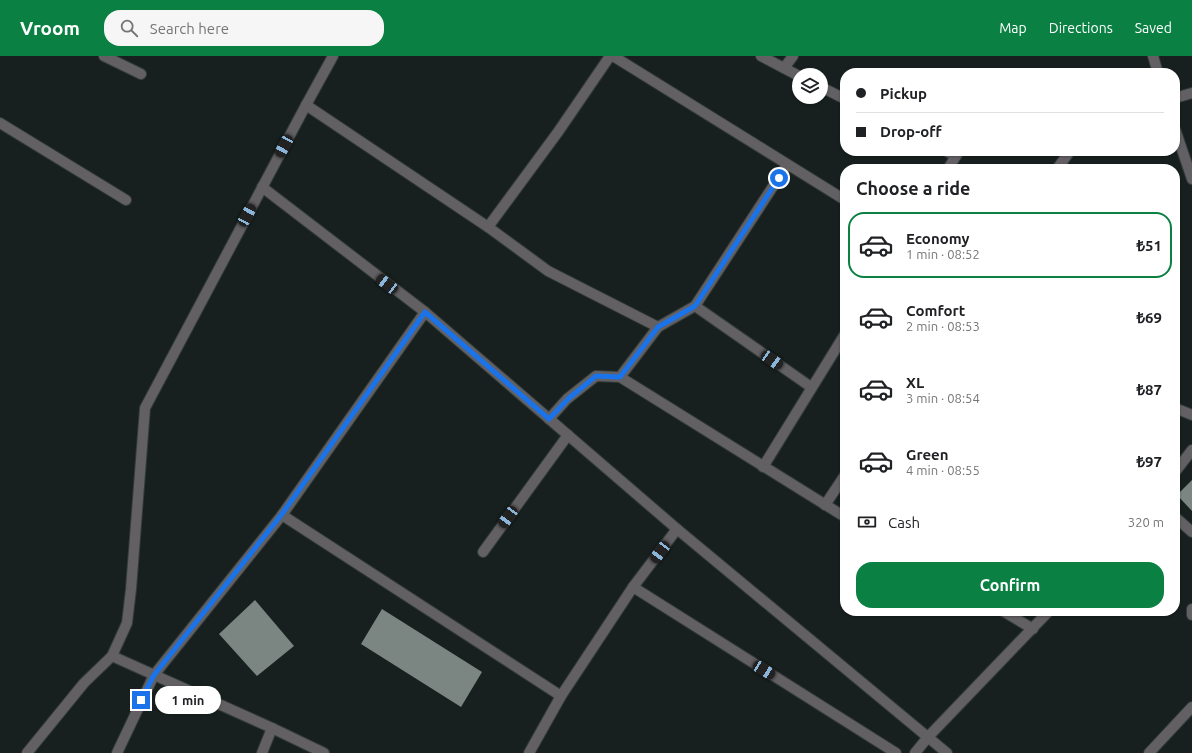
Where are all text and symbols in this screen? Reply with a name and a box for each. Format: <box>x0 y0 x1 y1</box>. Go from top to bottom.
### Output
search box <box>104 10 384 46</box>
text: Vroom <box>20 17 80 39</box>
icon: search <box>118 17 140 39</box>
text: Search here <box>150 20 229 37</box>
text: Map <box>999 20 1027 36</box>
text: Directions <box>1049 20 1113 36</box>
text: Saved <box>1135 20 1172 36</box>
map controls <box>792 68 828 104</box>
button: layers <box>792 68 828 104</box>
text: Pickup <box>880 85 927 102</box>
text: Drop-off <box>880 123 942 140</box>
car <box>273 133 295 159</box>
route start <box>770 169 788 187</box>
text: Choose a ride <box>856 178 970 198</box>
car <box>236 202 258 228</box>
icon: car <box>858 227 894 263</box>
text: Economy <box>906 230 970 247</box>
text: ₺51 <box>1136 237 1162 254</box>
text: 1 min · 08:52 <box>906 247 980 261</box>
car <box>374 272 400 296</box>
icon: car <box>858 299 894 335</box>
text: Comfort <box>906 302 965 319</box>
text: ₺69 <box>1136 309 1162 326</box>
text: 2 min · 08:53 <box>906 319 980 333</box>
car <box>759 348 785 372</box>
icon: car <box>858 371 894 407</box>
text: XL <box>906 374 924 391</box>
text: ₺87 <box>1136 381 1162 398</box>
text: 3 min · 08:54 <box>906 391 980 405</box>
icon: car <box>858 443 894 479</box>
text: Green <box>906 446 948 463</box>
text: ₺97 <box>1136 453 1162 470</box>
text: 4 min · 08:55 <box>906 463 980 477</box>
car <box>496 504 520 530</box>
icon: cash <box>856 511 878 533</box>
text: Cash <box>888 514 920 531</box>
text: 320 m <box>1128 515 1164 529</box>
car <box>648 539 672 565</box>
button: Confirm <box>856 562 1164 608</box>
car <box>751 659 777 681</box>
callout: 1 min <box>155 686 221 714</box>
route end <box>132 691 150 709</box>
text: 1 min <box>172 693 204 707</box>

